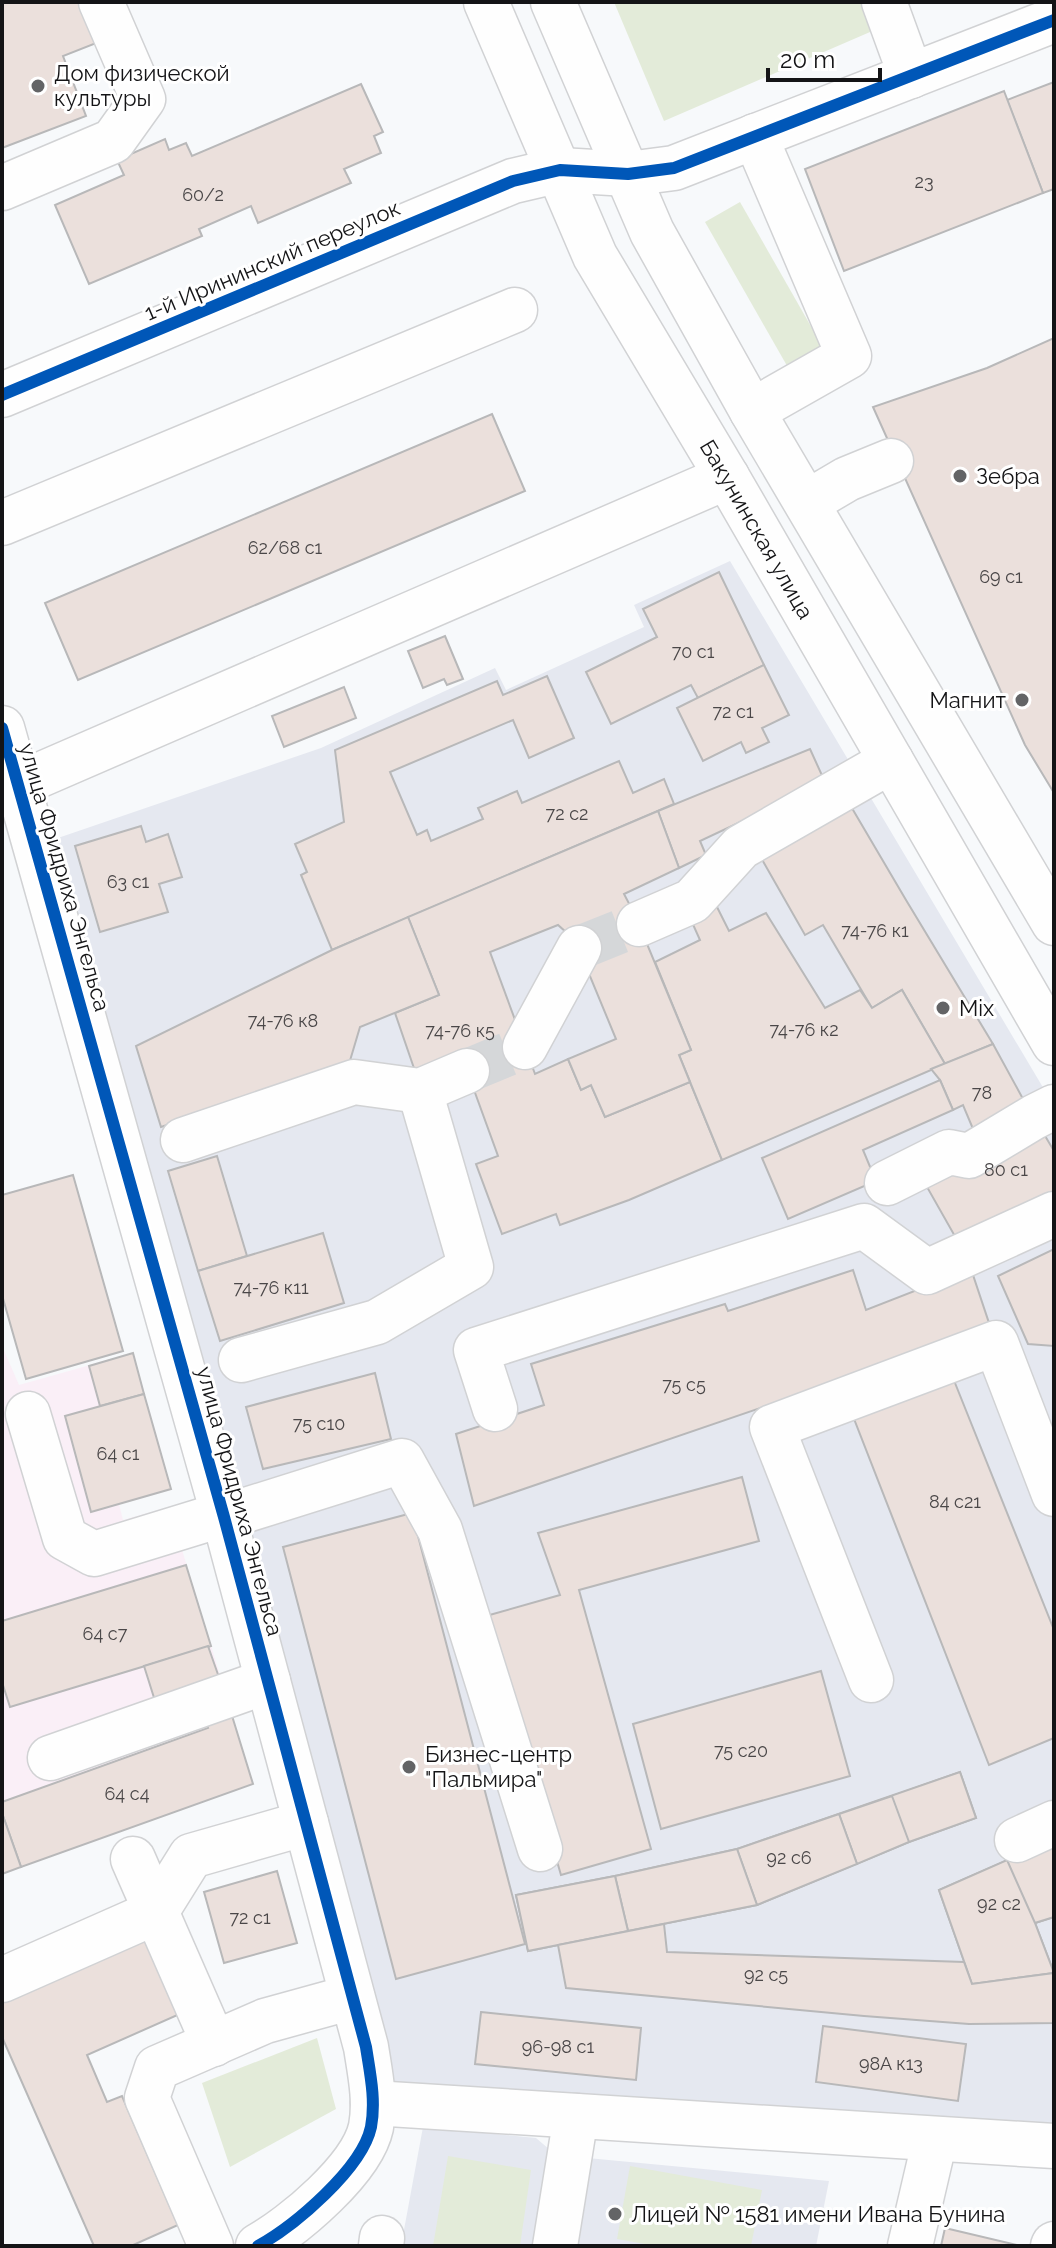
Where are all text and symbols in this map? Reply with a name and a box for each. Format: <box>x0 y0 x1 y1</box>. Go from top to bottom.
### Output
scale bar <box>768 32 880 82</box>
text: 20 m <box>780 45 835 74</box>
place label: Дом физической культуры <box>54 60 230 111</box>
marker: Дом физической культуры <box>29 77 47 95</box>
house number: 23 <box>915 171 934 192</box>
house number: 60/2 <box>182 184 224 205</box>
street label: 1-й Ирининский переулок <box>140 194 404 326</box>
street label: Бакунинская улица <box>695 435 819 623</box>
place label: Зебра <box>976 463 1040 489</box>
marker: Зебра <box>951 467 969 485</box>
house number: 62/68 с1 <box>248 537 323 558</box>
house number: 69 с1 <box>979 566 1023 587</box>
house number: 70 с1 <box>672 641 715 662</box>
place label: Магнит <box>930 687 1006 713</box>
marker: Магнит <box>1013 691 1031 709</box>
house number: 72 с1 <box>712 701 754 722</box>
street label: улица Фридриха Энгельса <box>14 740 116 1014</box>
house number: 72 с2 <box>546 803 588 824</box>
house number: 63 с1 <box>107 871 150 892</box>
house number: 74-76 к1 <box>841 920 909 941</box>
place label: Mix <box>959 995 994 1021</box>
marker: Mix <box>934 999 952 1017</box>
house number: 74-76 к8 <box>248 1010 318 1031</box>
house number: 74-76 к2 <box>769 1019 839 1040</box>
house number: 74-76 к5 <box>425 1020 495 1041</box>
house number: 78 <box>972 1082 992 1103</box>
house number: 80 с1 <box>984 1159 1028 1180</box>
house number: 74-76 к11 <box>233 1277 309 1298</box>
street label: улица Фридриха Энгельса <box>191 1363 289 1639</box>
house number: 75 с5 <box>662 1374 706 1395</box>
house number: 75 с10 <box>293 1413 345 1434</box>
house number: 64 с1 <box>97 1443 140 1464</box>
house number: 84 с21 <box>929 1491 981 1512</box>
house number: 64 с7 <box>83 1623 128 1644</box>
house number: 75 с20 <box>714 1740 768 1761</box>
place label: Бизнес-центр "Пальмира" <box>425 1741 572 1792</box>
marker: Бизнес-центр "Пальмира" <box>400 1758 418 1776</box>
house number: 64 с4 <box>105 1783 150 1804</box>
house number: 92 c6 <box>766 1847 812 1868</box>
house number: 92 c2 <box>977 1893 1021 1914</box>
house number: 72 с1 <box>229 1907 271 1928</box>
house number: 92 c5 <box>744 1964 788 1985</box>
house number: 96-98 с1 <box>522 2036 594 2057</box>
house number: 98А к13 <box>859 2053 923 2074</box>
place label: Лицей № 1581 имени Ивана Бунина <box>631 2201 1005 2227</box>
marker: Лицей № 1581 имени Ивана Бунина <box>606 2205 624 2223</box>

